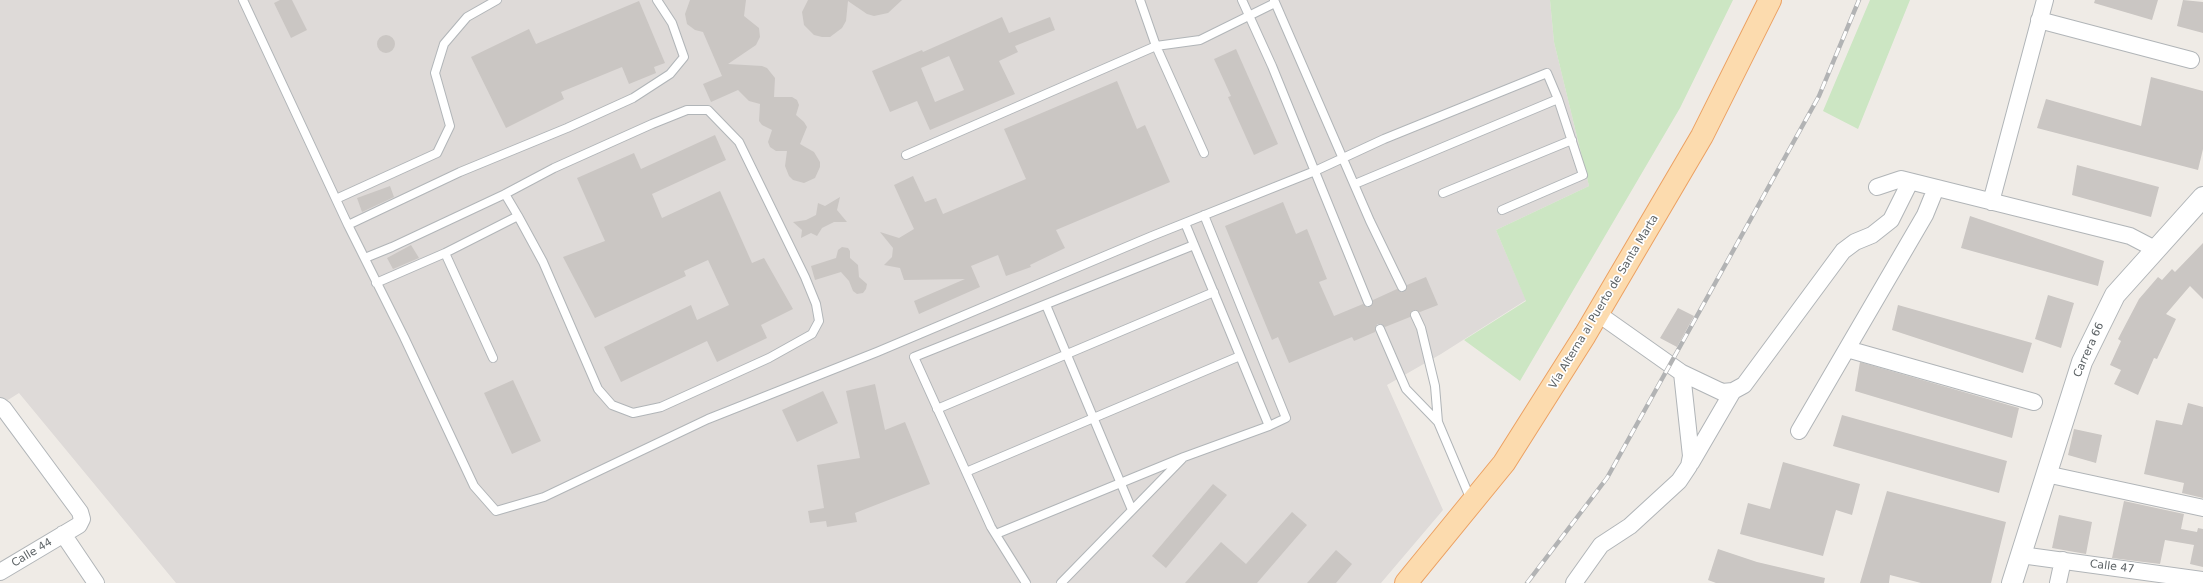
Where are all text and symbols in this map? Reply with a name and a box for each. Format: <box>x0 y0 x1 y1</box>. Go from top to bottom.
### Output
street label: Vía Alterna al Puerto de Santa Marta <box>1547 213 1661 391</box>
street label: Carrera 66 <box>2071 321 2107 379</box>
street label: Calle 44 <box>9 536 55 570</box>
street label: Calle 47 <box>2089 558 2135 576</box>

